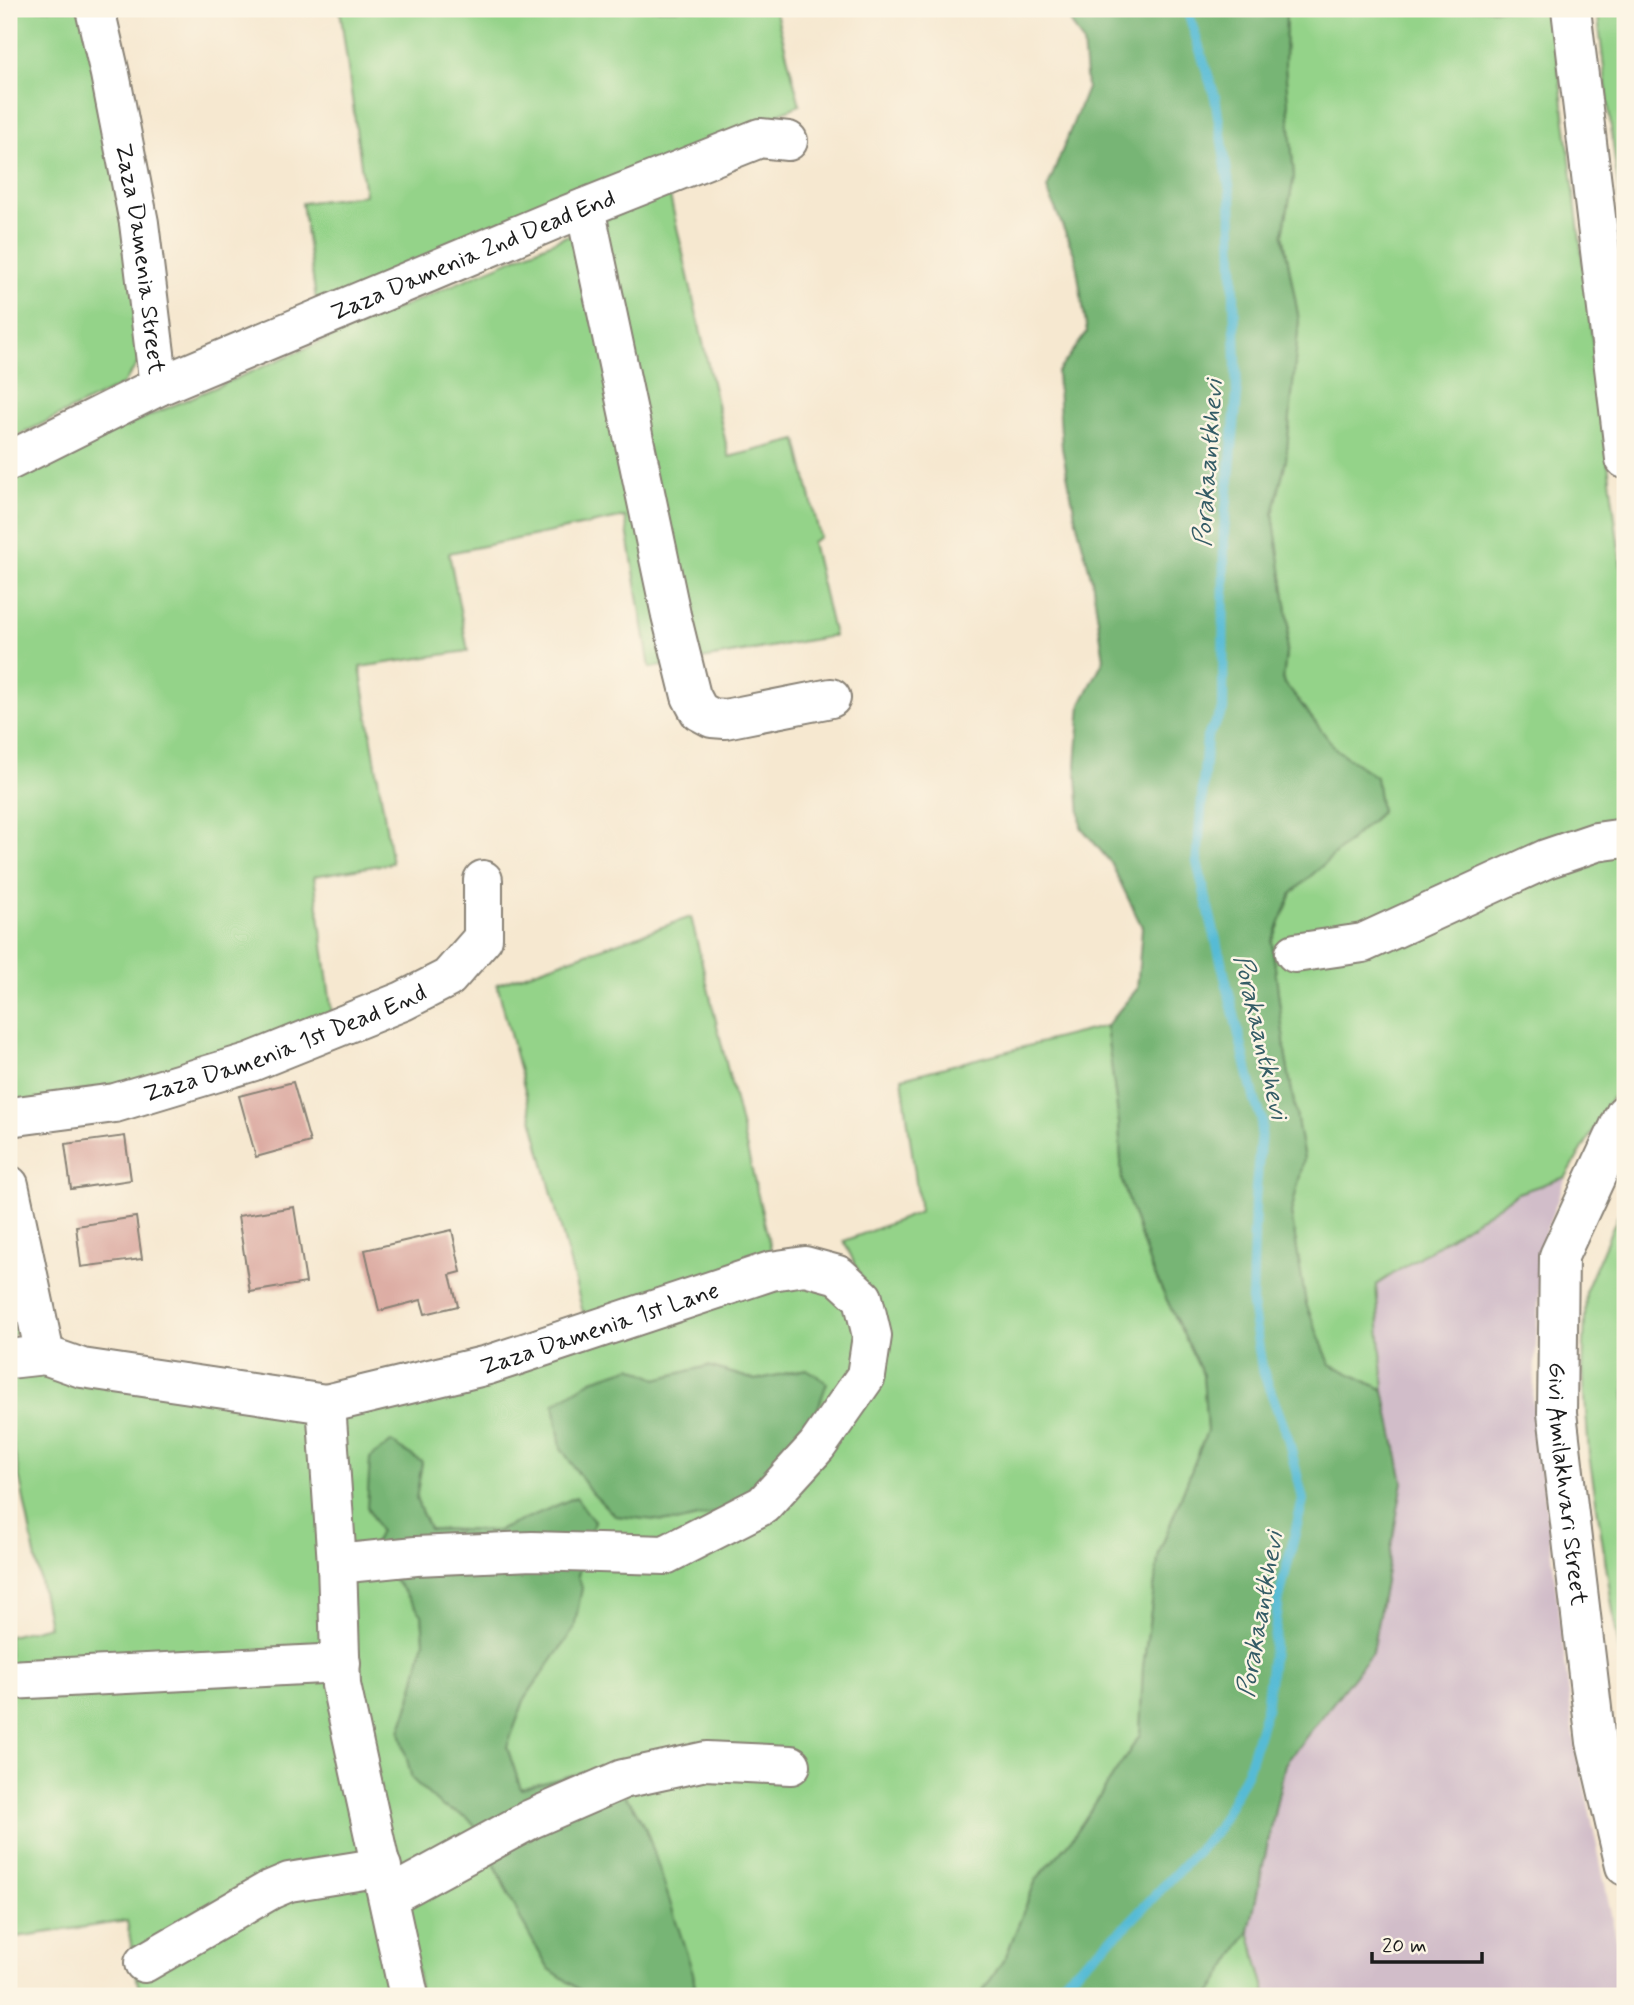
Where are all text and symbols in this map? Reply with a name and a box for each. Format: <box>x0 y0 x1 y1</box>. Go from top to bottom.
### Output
street label: Zaza Damenia Street <box>107 141 171 376</box>
street label: Zaza Damenia 2nd Dead End <box>327 183 620 329</box>
water label: Porakaantkhevi <box>1186 376 1232 548</box>
water label: Porakaantkhevi <box>1225 952 1296 1125</box>
street label: Zaza Damenia 1st Dead End <box>140 978 432 1111</box>
street label: Zaza Damenia 1st Lane <box>476 1275 723 1384</box>
street label: Givi Amilakhvari Street <box>1539 1362 1594 1607</box>
water label: Porakaantkhevi <box>1230 1527 1293 1700</box>
scale bar <box>1372 1921 1482 1965</box>
text: 20 m <box>1382 1932 1427 1960</box>

